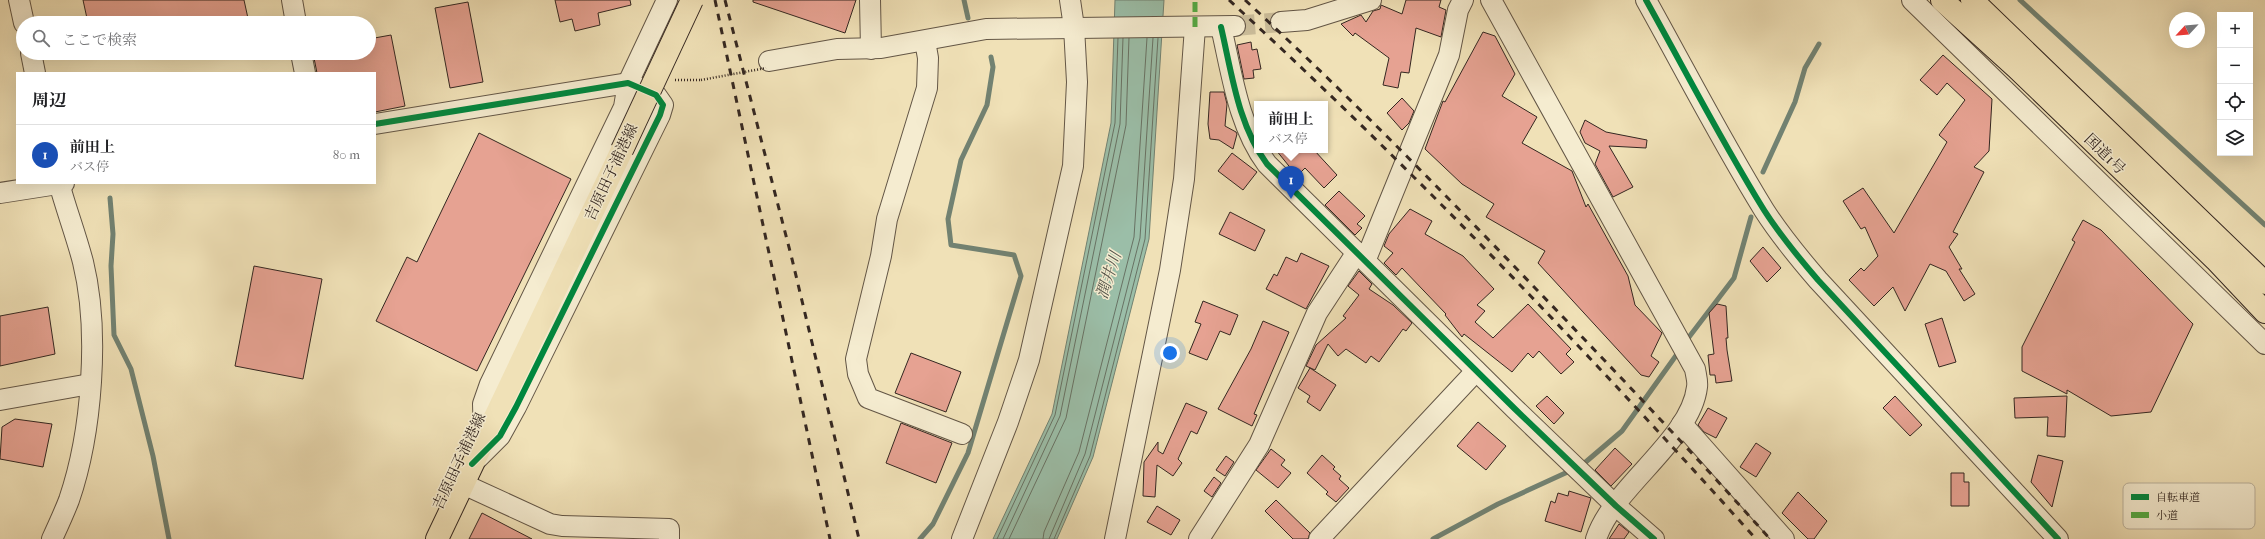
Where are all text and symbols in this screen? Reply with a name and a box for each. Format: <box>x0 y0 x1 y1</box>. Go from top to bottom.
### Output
north arrow <box>2169 12 2205 48</box>
map controls <box>2217 12 2253 156</box>
button: + <box>2217 12 2253 48</box>
search box <box>16 16 376 60</box>
icon: search <box>30 27 52 49</box>
text: ここで検索 <box>62 31 137 49</box>
button: − <box>2217 48 2253 84</box>
button: locate <box>2217 84 2253 120</box>
text: 周辺 <box>32 90 66 110</box>
popup <box>1254 101 1328 153</box>
text: 前田上 <box>1268 110 1314 128</box>
button: layers <box>2217 120 2253 156</box>
street label: 吉原田子浦港線 <box>581 121 641 223</box>
street label: 国道1号 <box>2081 130 2129 178</box>
text: バス停 <box>1268 131 1308 146</box>
text: 前田上 <box>70 138 115 156</box>
text: 1 <box>43 147 47 162</box>
text: 80 m <box>333 147 360 162</box>
text: バス停 <box>70 159 109 174</box>
pin: 1 <box>1278 166 1304 199</box>
water label: 潤井川 <box>1092 247 1126 301</box>
your location <box>1160 343 1180 363</box>
street label: 吉原田子浦港線 <box>429 410 489 512</box>
legend <box>2123 483 2255 529</box>
text: 自転車道 <box>2156 491 2200 504</box>
text: 小道 <box>2156 509 2178 522</box>

